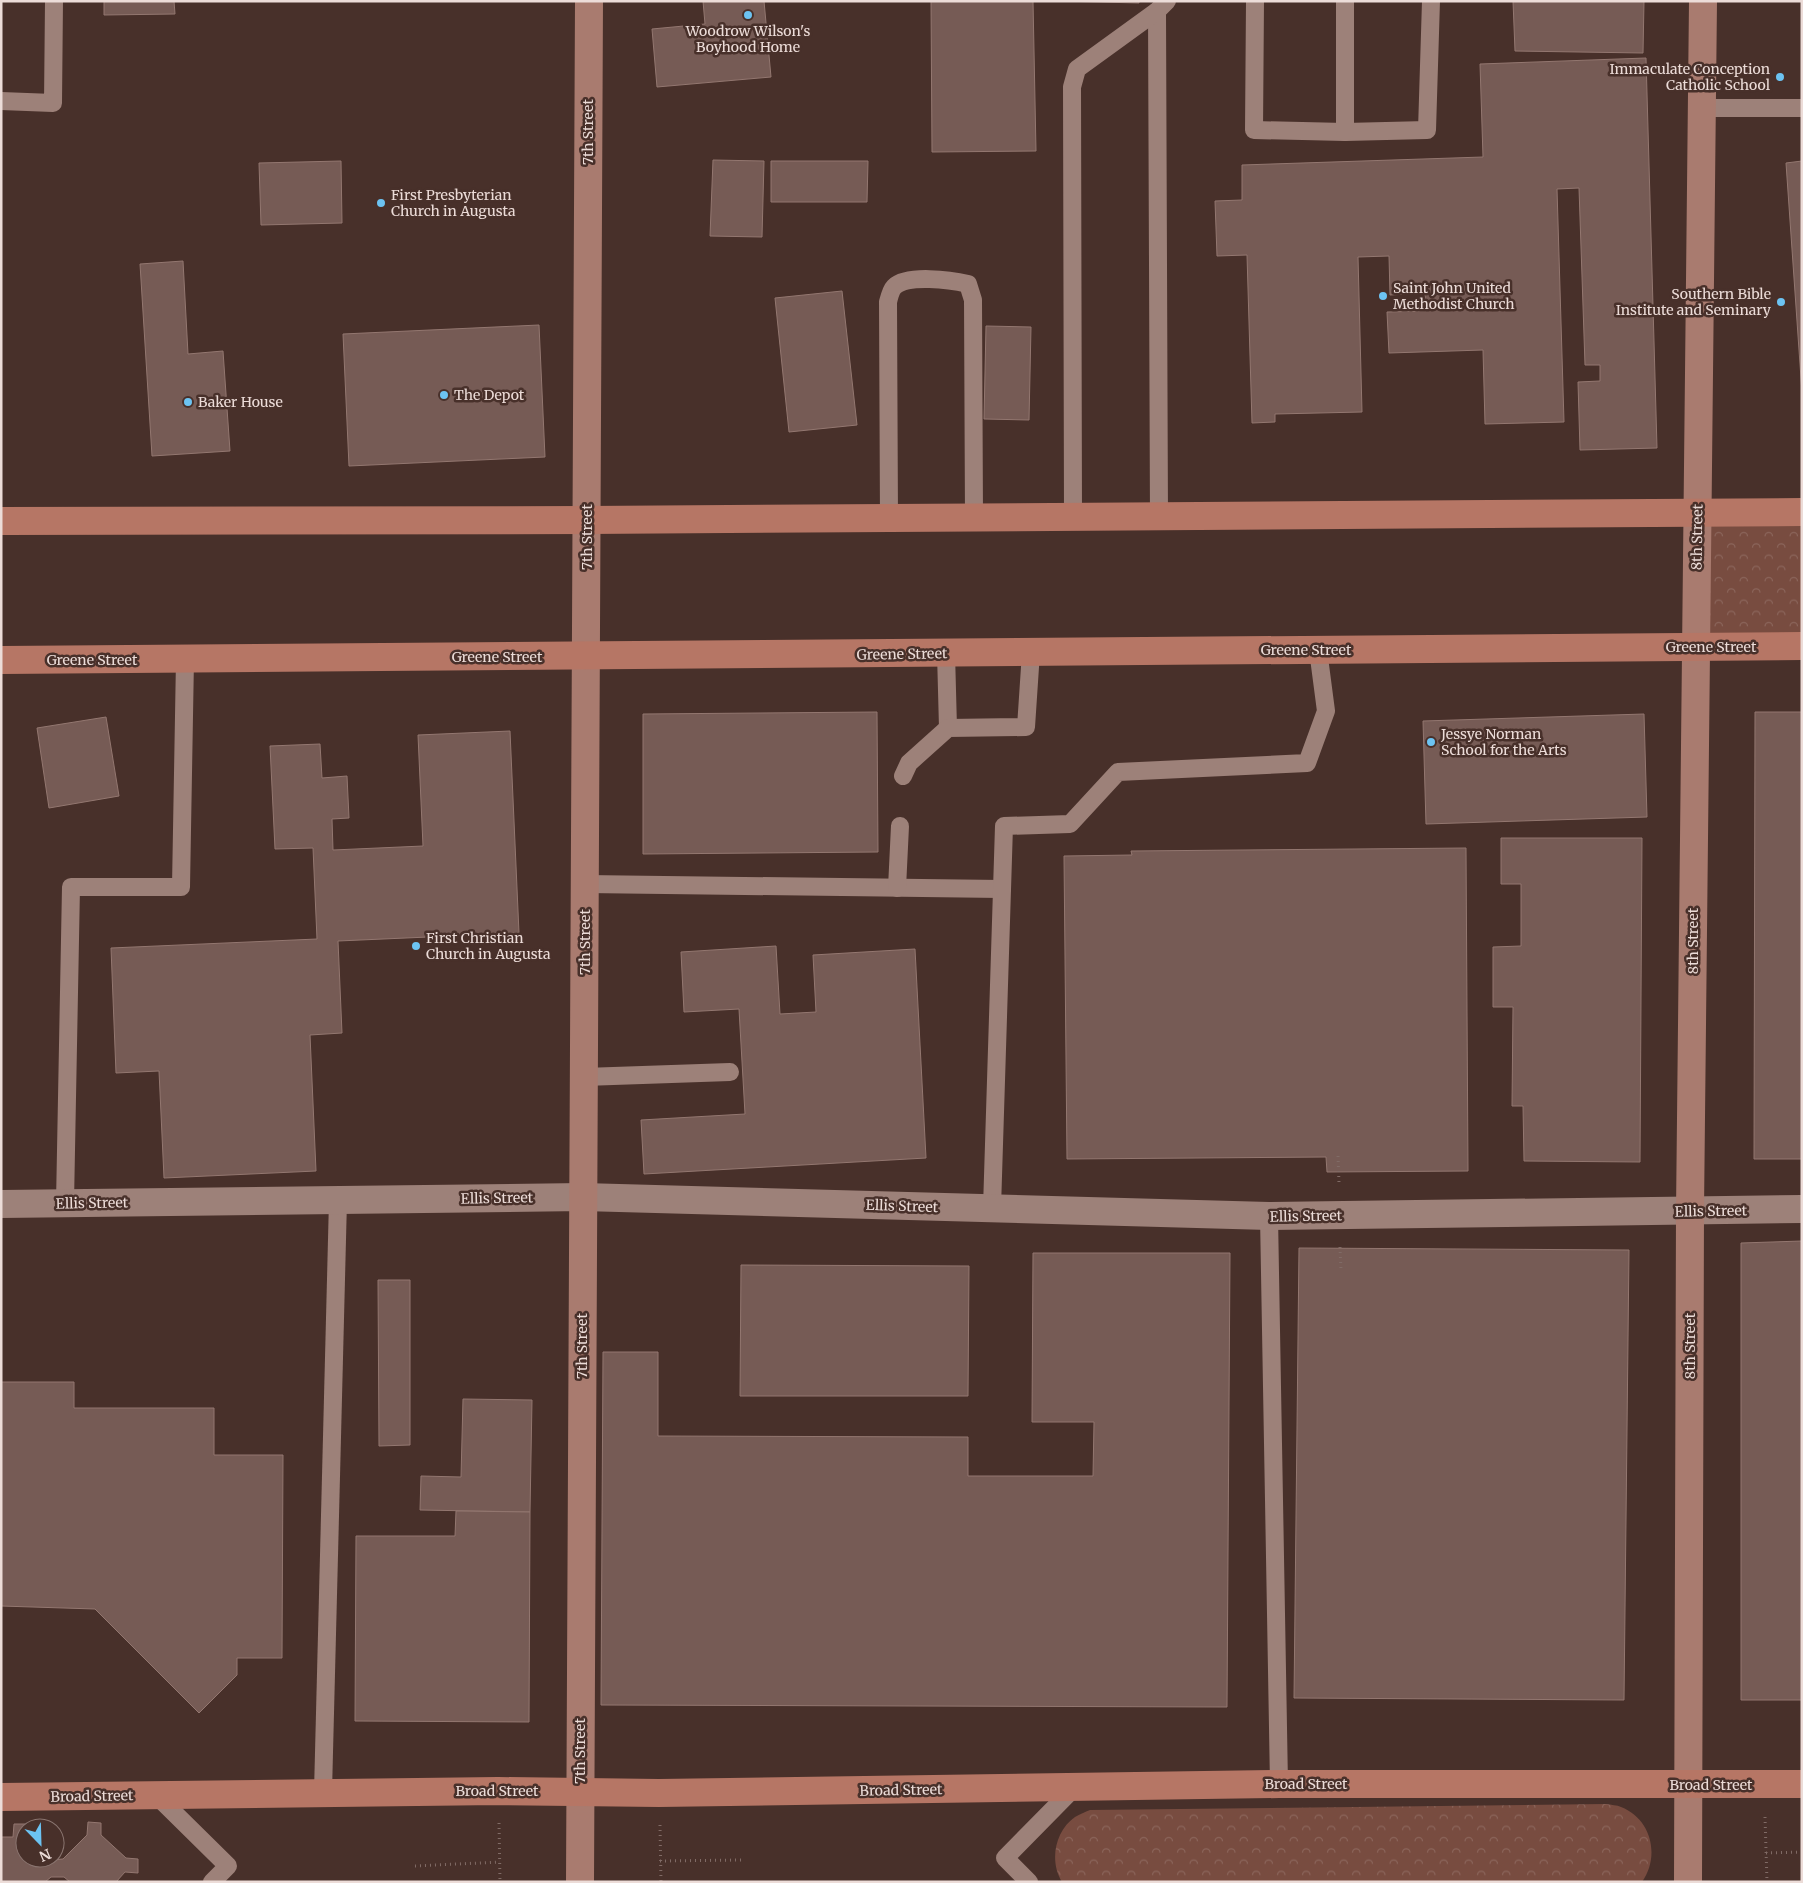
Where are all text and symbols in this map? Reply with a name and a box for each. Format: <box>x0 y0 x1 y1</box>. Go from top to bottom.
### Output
marker: Woodrow Wilson's Boyhood Home <box>742 9 754 21</box>
place label: Woodrow Wilson's Boyhood Home <box>685 22 810 56</box>
place label: Immaculate Conception Catholic School <box>1610 60 1771 94</box>
marker: Immaculate Conception Catholic School <box>1774 71 1786 83</box>
street label: 7th Street <box>579 99 597 165</box>
place label: First Presbyterian Church in Augusta <box>391 186 516 220</box>
marker: First Presbyterian Church in Augusta <box>375 197 387 209</box>
place label: Saint John United Methodist Church <box>1393 279 1515 313</box>
place label: Southern Bible Institute and Seminary <box>1616 285 1772 319</box>
marker: Saint John United Methodist Church <box>1377 290 1389 302</box>
marker: Southern Bible Institute and Seminary <box>1775 296 1787 308</box>
place label: The Depot <box>454 386 525 404</box>
marker: The Depot <box>438 389 450 401</box>
place label: Baker House <box>198 393 283 411</box>
marker: Baker House <box>182 396 194 408</box>
street label: 8th Street <box>1687 503 1707 570</box>
street label: 7th Street <box>578 504 596 570</box>
street label: Greene Street <box>1666 638 1757 656</box>
street label: Greene Street <box>1261 641 1352 659</box>
street label: Greene Street <box>856 644 948 664</box>
street label: Greene Street <box>452 648 543 666</box>
street label: Greene Street <box>47 651 138 669</box>
place label: Jessye Norman School for the Arts <box>1440 725 1567 759</box>
marker: Jessye Norman School for the Arts <box>1425 736 1437 748</box>
street label: 8th Street <box>1684 907 1702 974</box>
street label: 7th Street <box>576 909 594 975</box>
place label: First Christian Church in Augusta <box>426 929 551 963</box>
marker: First Christian Church in Augusta <box>410 940 422 952</box>
street label: Ellis Street <box>461 1188 534 1208</box>
street label: Ellis Street <box>56 1193 129 1213</box>
street label: Ellis Street <box>865 1196 939 1216</box>
street label: Ellis Street <box>1675 1201 1748 1221</box>
street label: Ellis Street <box>1270 1206 1343 1226</box>
street label: 8th Street <box>1681 1312 1699 1379</box>
street label: 7th Street <box>573 1313 591 1379</box>
street label: 7th Street <box>571 1718 589 1784</box>
street label: Broad Street <box>1265 1775 1348 1793</box>
street label: Broad Street <box>1670 1776 1753 1794</box>
street label: Broad Street <box>859 1780 943 1800</box>
street label: Broad Street <box>456 1782 539 1800</box>
street label: Broad Street <box>50 1786 134 1806</box>
north arrow <box>15 1818 65 1868</box>
text: N <box>36 1845 54 1865</box>

